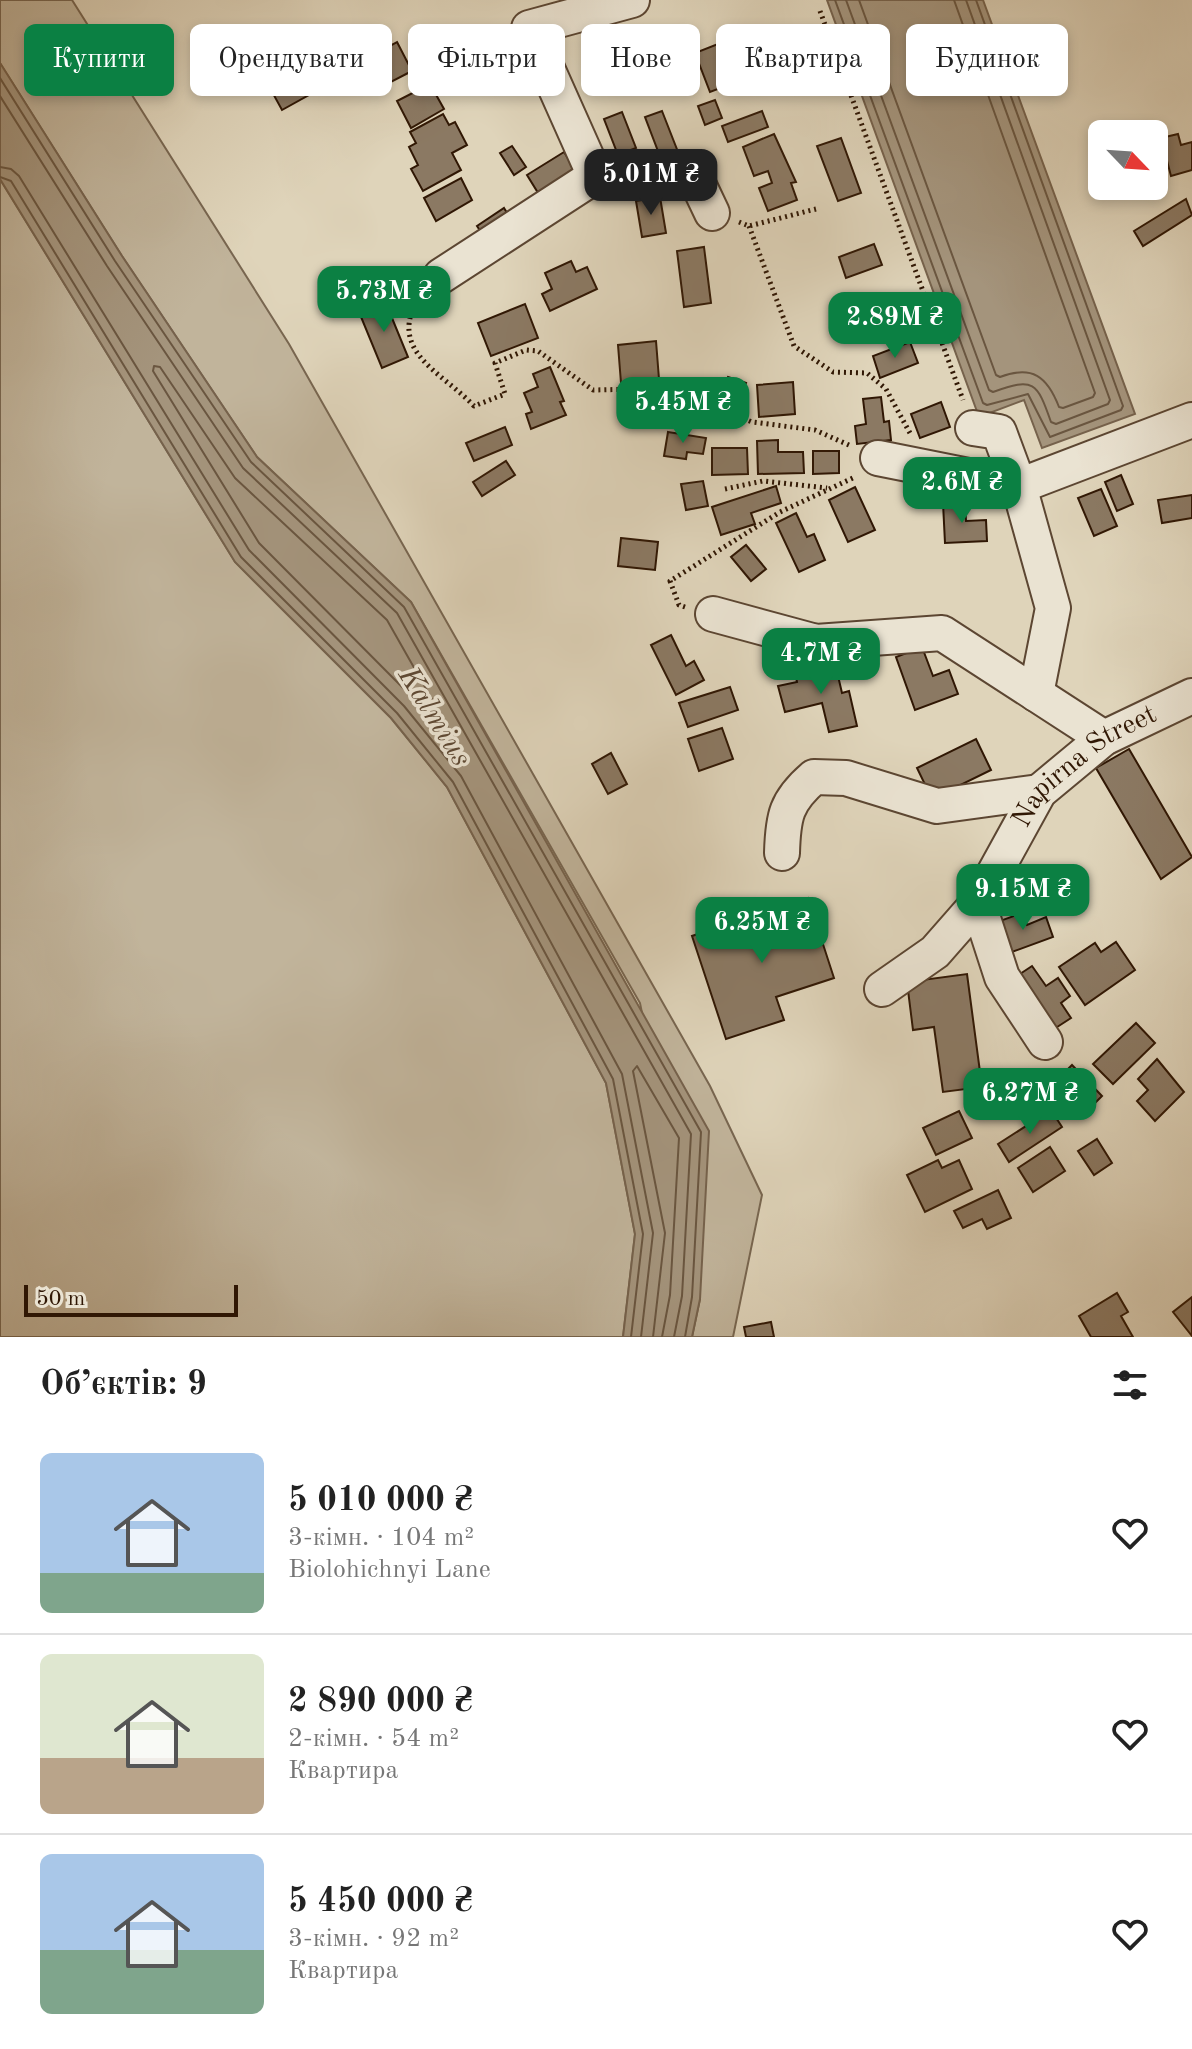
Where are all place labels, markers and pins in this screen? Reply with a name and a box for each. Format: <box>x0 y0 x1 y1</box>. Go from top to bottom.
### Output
pin: 5.01M ₴ <box>577 149 725 217</box>
pin: 5.73M ₴ <box>310 266 458 334</box>
pin: 2.89M ₴ <box>821 292 969 360</box>
pin: 5.45M ₴ <box>609 377 757 445</box>
pin: 2.6M ₴ <box>897 457 1027 525</box>
pin: 4.7M ₴ <box>756 628 886 696</box>
pin: 9.15M ₴ <box>949 864 1097 932</box>
pin: 6.25M ₴ <box>688 897 836 965</box>
pin: 6.27M ₴ <box>956 1068 1104 1136</box>

